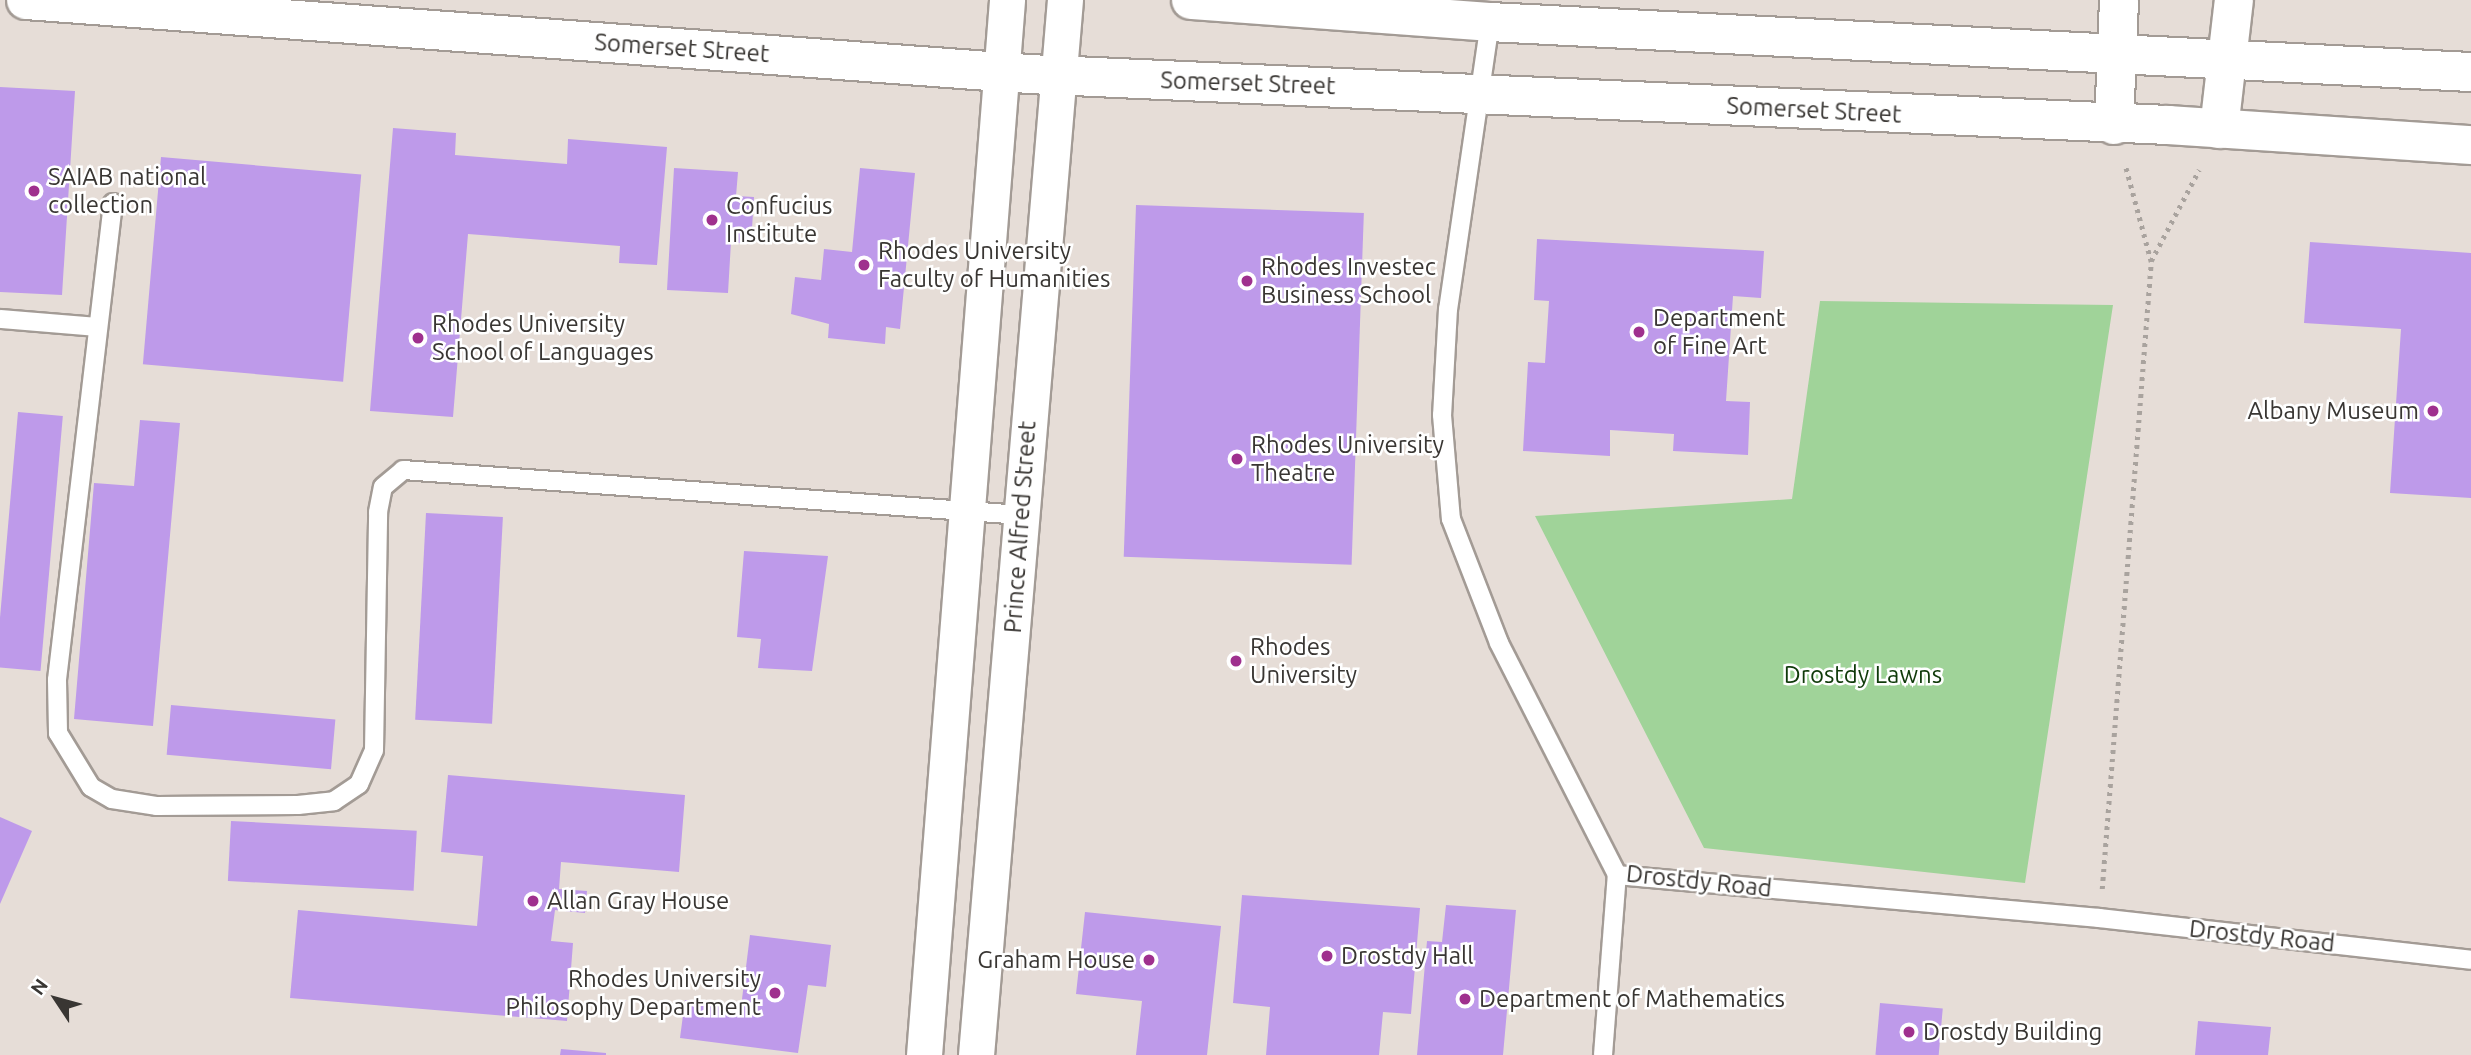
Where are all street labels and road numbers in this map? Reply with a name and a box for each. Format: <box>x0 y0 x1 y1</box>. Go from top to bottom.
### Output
street label: Somerset Street <box>594 28 770 68</box>
street label: Somerset Street <box>1160 66 1336 100</box>
street label: Somerset Street <box>1726 91 1902 129</box>
street label: Prince Alfred Street <box>998 420 1042 634</box>
street label: Drostdy Road <box>1625 859 1773 903</box>
street label: Drostdy Road <box>2188 914 2336 958</box>

